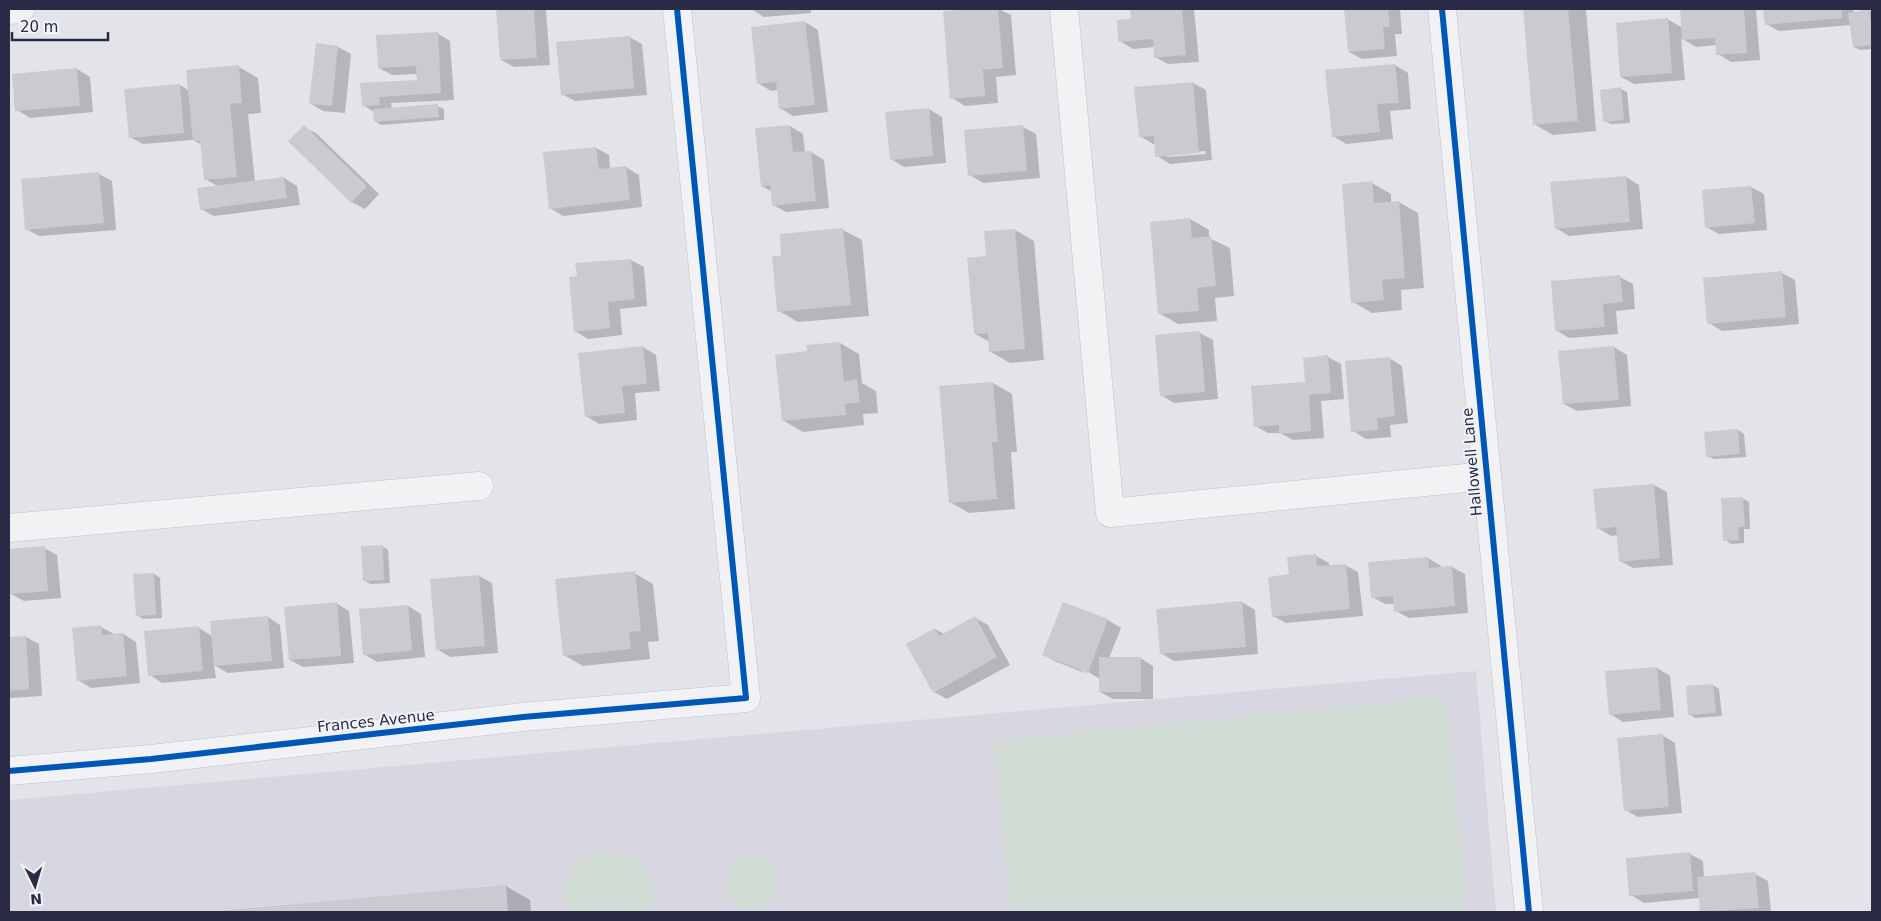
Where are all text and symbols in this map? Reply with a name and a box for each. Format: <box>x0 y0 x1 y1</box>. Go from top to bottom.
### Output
scale bar <box>12 10 109 42</box>
text: 20 m <box>20 18 58 36</box>
street label: Hallowell Lane <box>1458 407 1486 517</box>
street label: Frances Avenue <box>316 706 436 736</box>
north arrow <box>10 861 60 911</box>
text: N <box>30 890 43 907</box>

